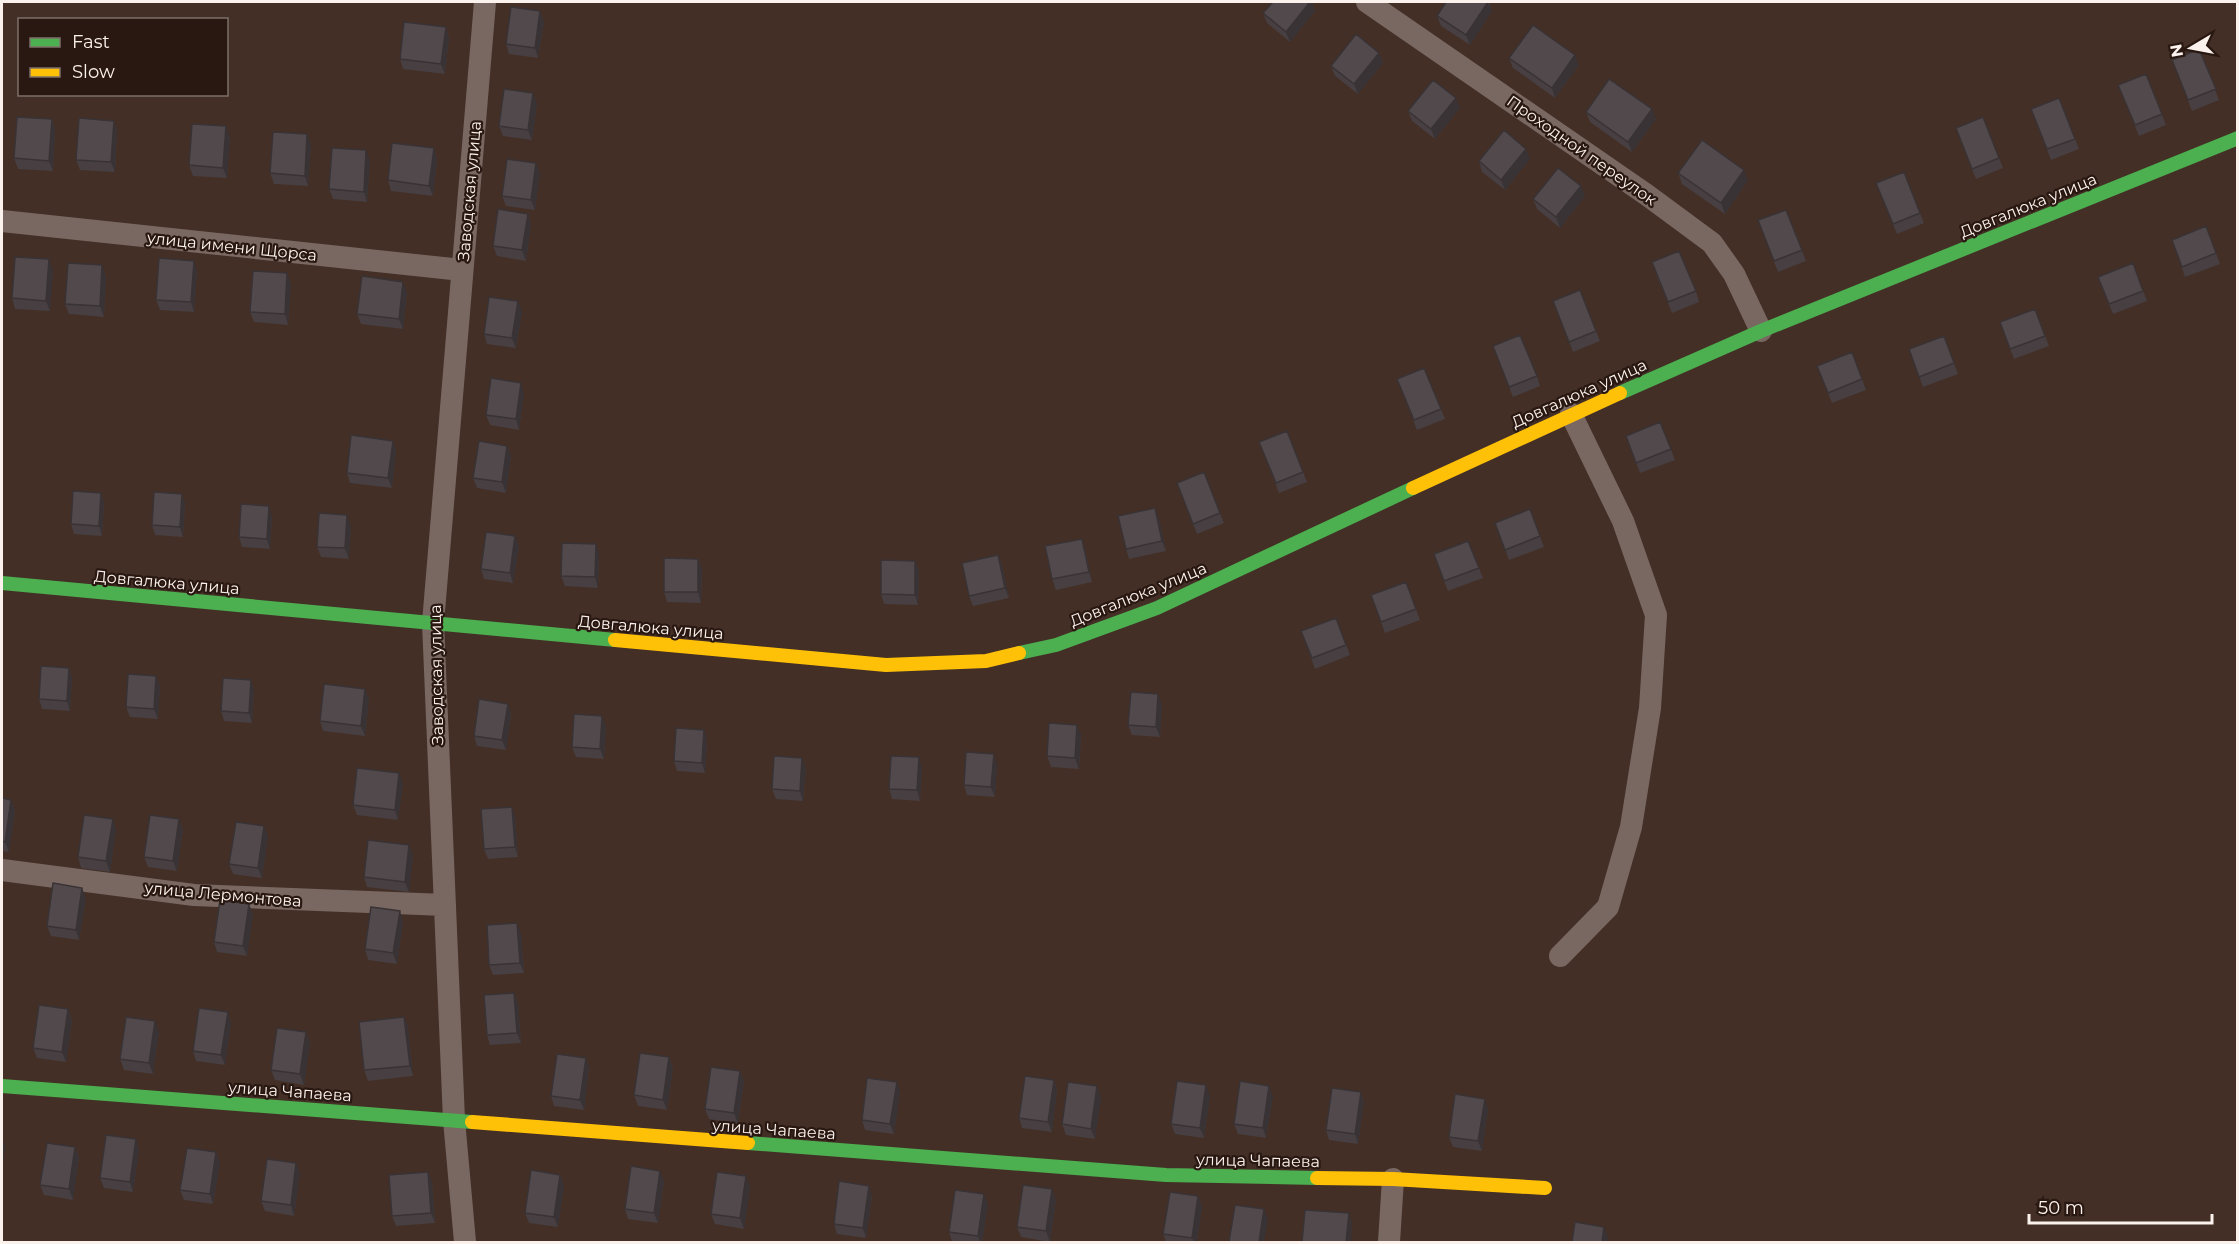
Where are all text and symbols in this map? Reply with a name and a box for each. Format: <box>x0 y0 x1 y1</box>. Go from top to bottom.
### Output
legend <box>18 18 228 96</box>
north arrow <box>2161 18 2221 78</box>
text: Fast <box>72 31 110 53</box>
text: N <box>2166 42 2187 59</box>
text: Slow <box>72 61 115 83</box>
street label: Проходной переулок <box>1503 91 1661 210</box>
street label: Заводская улица <box>454 120 485 262</box>
street label: Довгалюка улица <box>1957 169 2099 242</box>
street label: улица имени Щорса <box>145 228 318 265</box>
street label: Довгалюка улица <box>1509 355 1650 432</box>
street label: Довгалюка улица <box>1067 558 1209 631</box>
street label: Довгалюка улица <box>93 567 240 598</box>
street label: Заводская улица <box>426 604 447 746</box>
street label: Довгалюка улица <box>577 612 724 643</box>
street label: улица Лермонтова <box>143 878 302 911</box>
street label: улица Чапаева <box>226 1078 352 1105</box>
street label: улица Чапаева <box>710 1116 836 1143</box>
street label: улица Чапаева <box>1195 1150 1320 1171</box>
scale bar <box>2029 1187 2212 1225</box>
text: 50 m <box>2038 1197 2084 1219</box>

